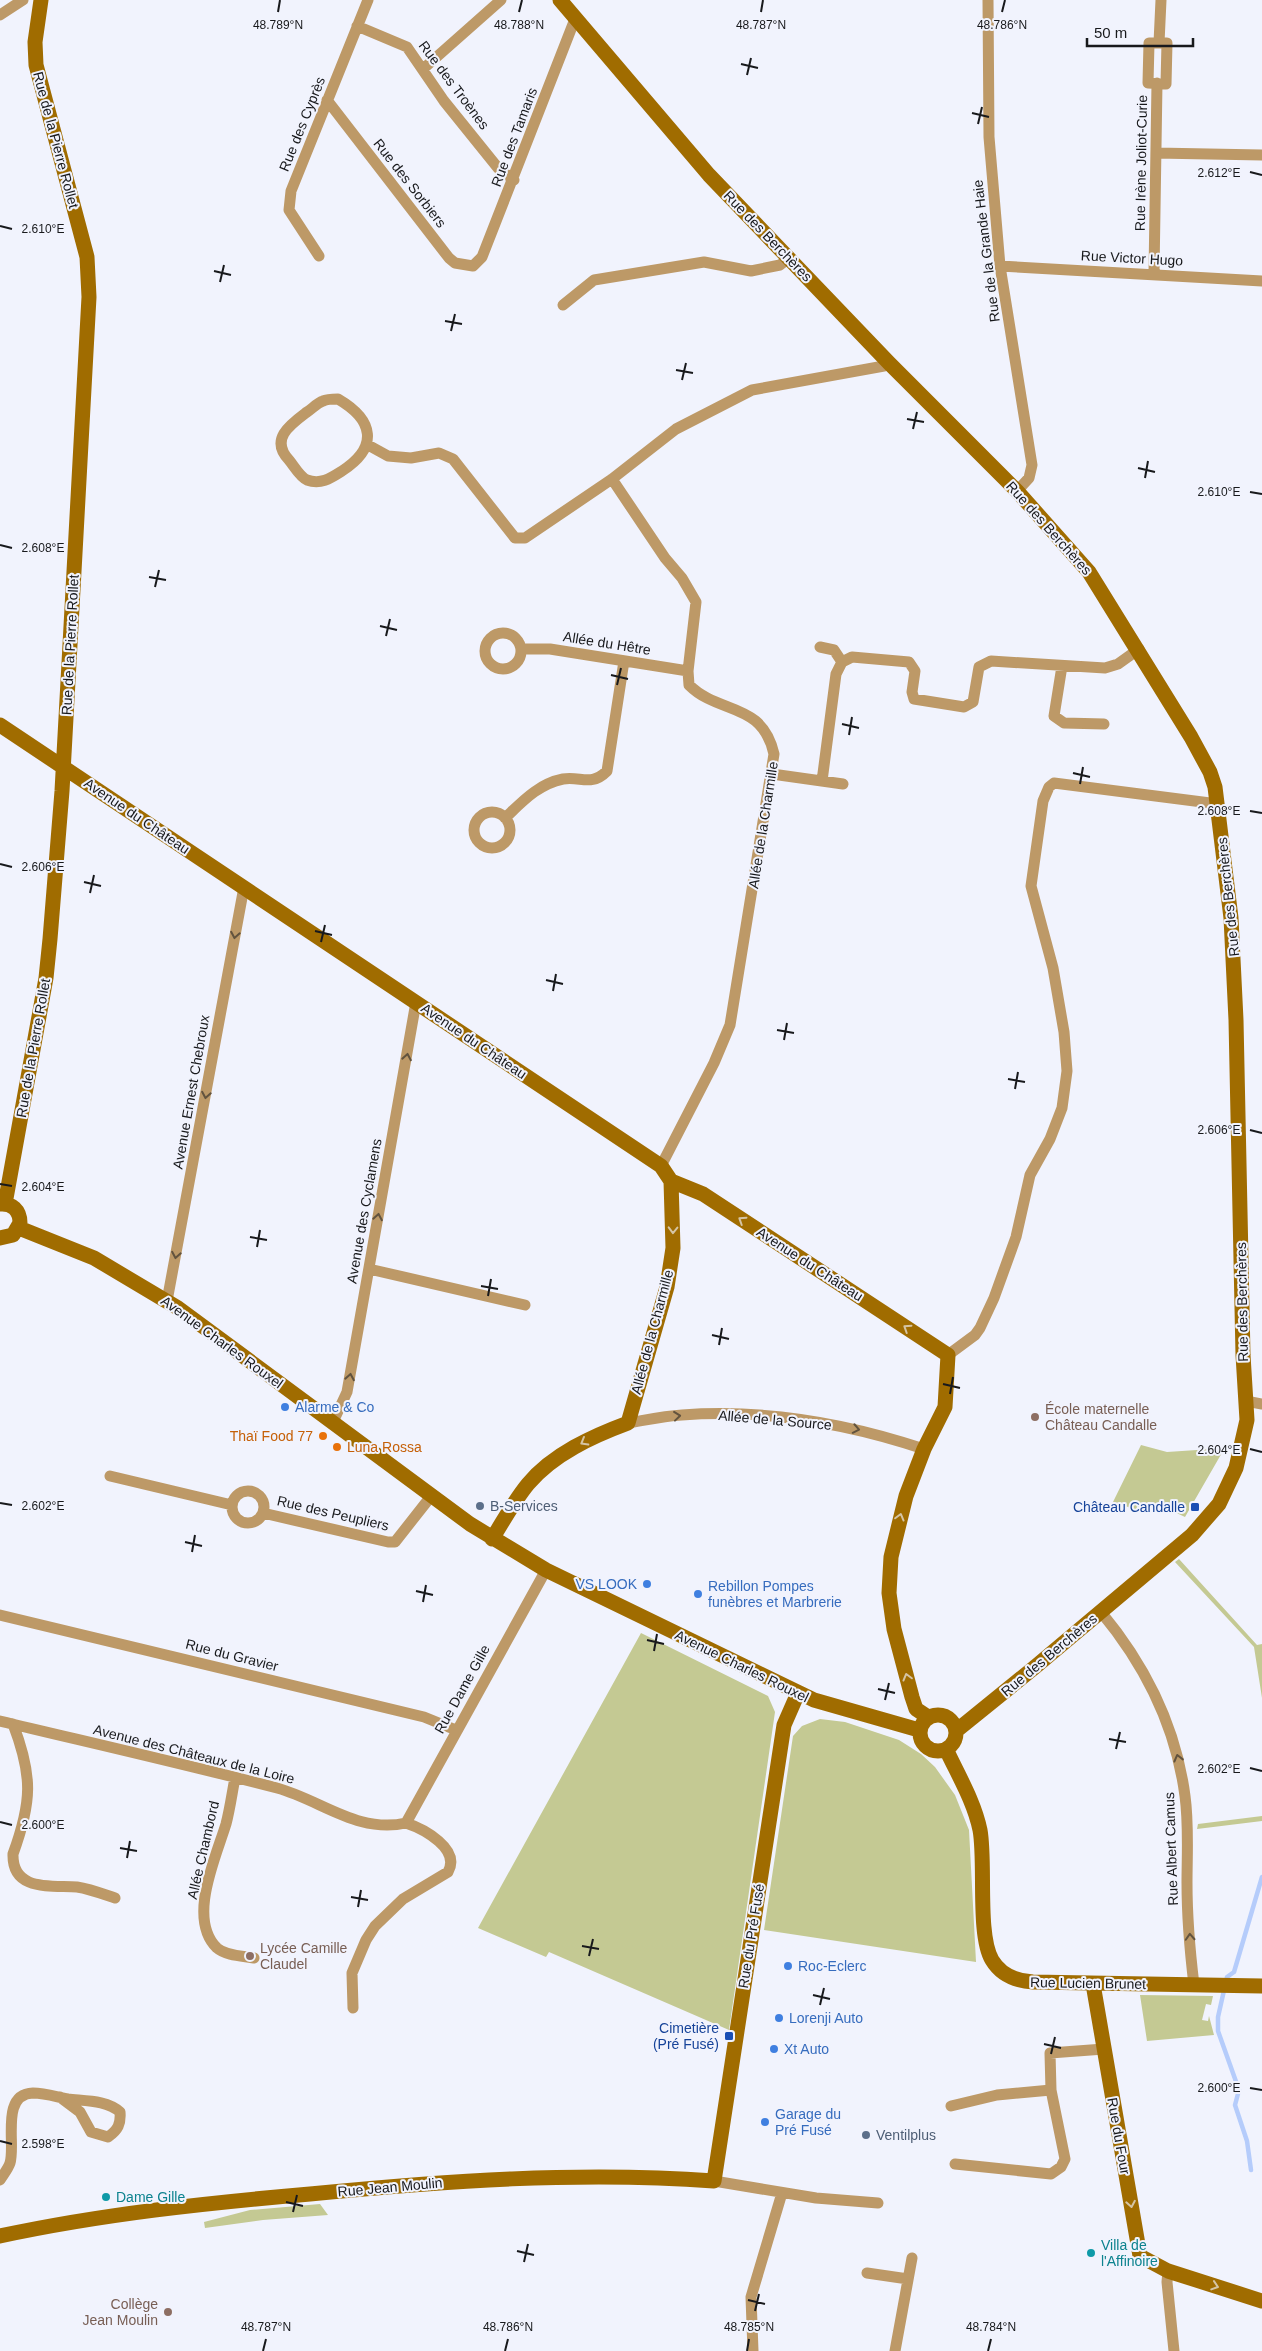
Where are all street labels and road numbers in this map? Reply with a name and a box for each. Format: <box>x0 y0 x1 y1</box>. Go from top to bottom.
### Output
street label: Rue des Troènes <box>416 38 492 132</box>
street label: Rue de la Pierre Rollet <box>30 70 82 210</box>
street label: Rue des Cyprès <box>276 74 328 174</box>
street label: Rue des Tamaris <box>488 85 540 189</box>
street label: Rue Irène Joliot-Curie <box>1132 95 1150 231</box>
street label: Rue des Sorbiers <box>370 135 450 231</box>
street label: Rue de la Grande Haie <box>969 179 1003 323</box>
street label: Rue des Berchères <box>721 187 815 285</box>
street label: Rue Victor Hugo <box>1080 247 1184 269</box>
street label: Rue des Berchères <box>1003 478 1095 578</box>
street label: Rue de la Pierre Rollet <box>58 574 82 716</box>
street label: Allée du Hêtre <box>562 628 652 658</box>
street label: Allée de la Charmille <box>745 760 781 890</box>
street label: Avenue du Château <box>81 775 193 857</box>
street label: Rue des Berchères <box>1214 837 1242 957</box>
street label: Rue de la Pierre Rollet <box>13 977 53 1119</box>
street label: Avenue du Château <box>418 1000 530 1082</box>
street label: Avenue Ernest Chebroux <box>170 1014 212 1170</box>
street label: Avenue des Cyclamens <box>343 1137 385 1285</box>
street label: Avenue du Château <box>754 1224 866 1304</box>
street label: Rue des Berchères <box>1233 1242 1251 1362</box>
street label: Allée de la Charmille <box>628 1268 676 1396</box>
street label: Avenue Charles Rouxel <box>158 1292 286 1392</box>
street label: Allée de la Source <box>718 1407 833 1433</box>
street label: Rue des Peupliers <box>275 1492 391 1534</box>
street label: Rue des Berchères <box>998 1610 1100 1700</box>
street label: Avenue Charles Rouxel <box>673 1627 811 1705</box>
street label: Rue du Gravier <box>184 1636 280 1674</box>
street label: Rue Dame Gille <box>431 1642 493 1736</box>
street label: Avenue des Châteaux de la Loire <box>92 1721 296 1787</box>
street label: Rue Albert Camus <box>1161 1792 1181 1906</box>
street label: Allée Chambord <box>184 1799 222 1901</box>
street label: Rue du Pré Fusé <box>735 1882 767 1990</box>
street label: Rue Lucien Brunet <box>1030 1974 1146 1992</box>
street label: Rue du Four <box>1104 2096 1134 2176</box>
street label: Rue Jean Moulin <box>337 2174 443 2200</box>

